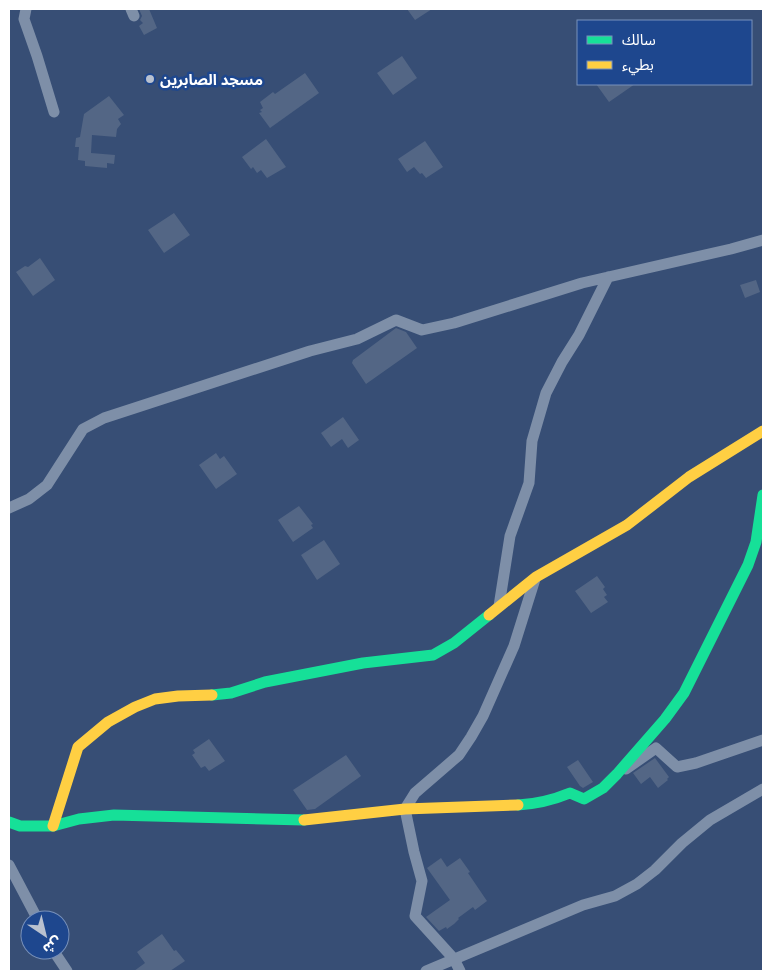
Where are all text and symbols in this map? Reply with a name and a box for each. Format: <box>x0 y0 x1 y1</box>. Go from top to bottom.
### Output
legend <box>577 20 752 85</box>
text: سالك <box>622 30 656 49</box>
text: بطيء <box>622 55 654 76</box>
place label: مسجد الصابرين <box>160 70 263 89</box>
marker: مسجد الصابرين <box>144 73 156 85</box>
north arrow <box>20 910 70 960</box>
text: ش <box>39 933 65 959</box>

